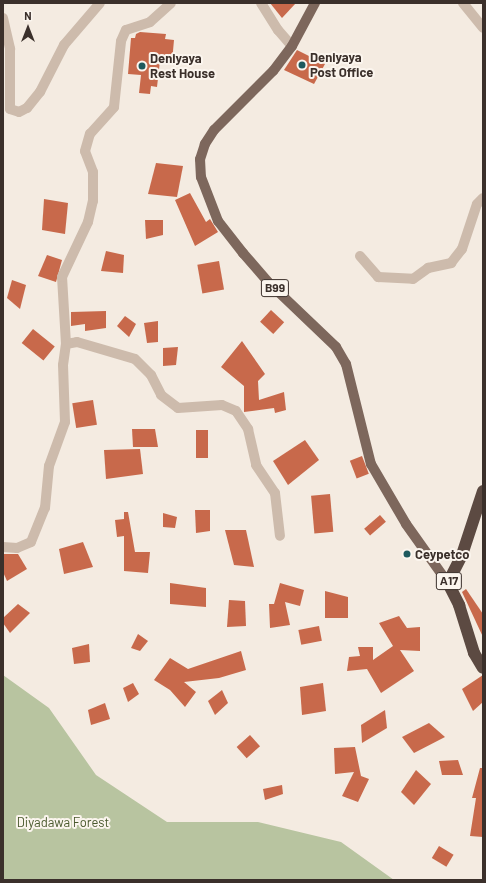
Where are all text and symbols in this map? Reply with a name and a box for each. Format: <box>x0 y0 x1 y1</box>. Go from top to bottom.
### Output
north arrow <box>8 8 48 48</box>
text: N <box>24 9 32 22</box>
place label: Deniyaya Post Office <box>310 50 373 81</box>
place label: Deniyaya Rest House <box>150 51 215 82</box>
marker: Deniyaya Post Office <box>297 60 307 70</box>
marker: Deniyaya Rest House <box>137 61 147 71</box>
road number: B99 <box>260 278 290 298</box>
place label: Ceypetco <box>415 546 469 562</box>
marker: Ceypetco <box>402 549 412 559</box>
road number: A17 <box>435 571 463 591</box>
park label: Diyadawa Forest <box>17 814 109 830</box>

